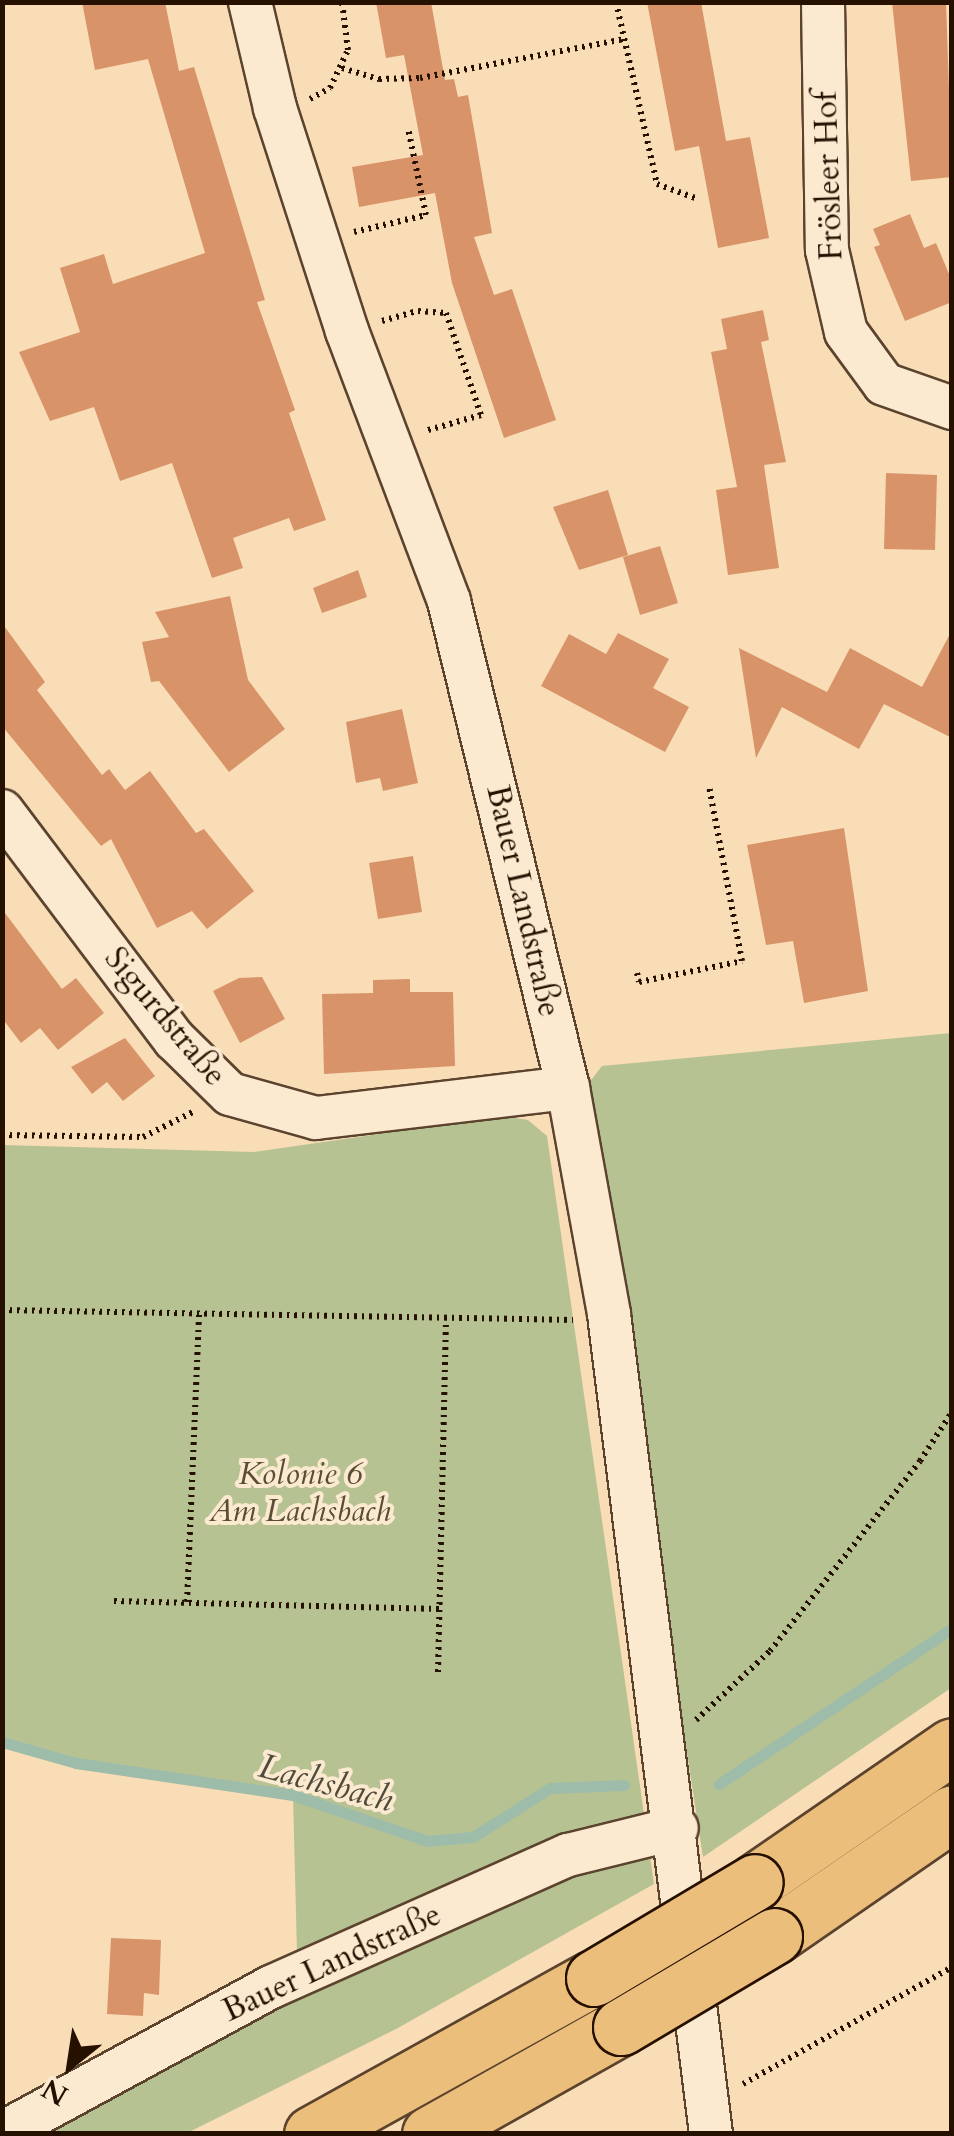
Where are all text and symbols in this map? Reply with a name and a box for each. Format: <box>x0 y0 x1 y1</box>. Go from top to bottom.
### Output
street label: Frösleer Hof <box>807 91 851 261</box>
street label: Bauer Landstraße <box>478 782 568 1020</box>
street label: Sigurdstraße <box>96 940 234 1094</box>
park label: Kolonie 6 Am Lachsbach <box>209 1456 391 1531</box>
water label: Lachsbach <box>254 1745 398 1821</box>
street label: Bauer Landstraße <box>217 1896 447 2030</box>
north arrow <box>20 2016 120 2116</box>
text: N <box>35 2069 75 2115</box>

